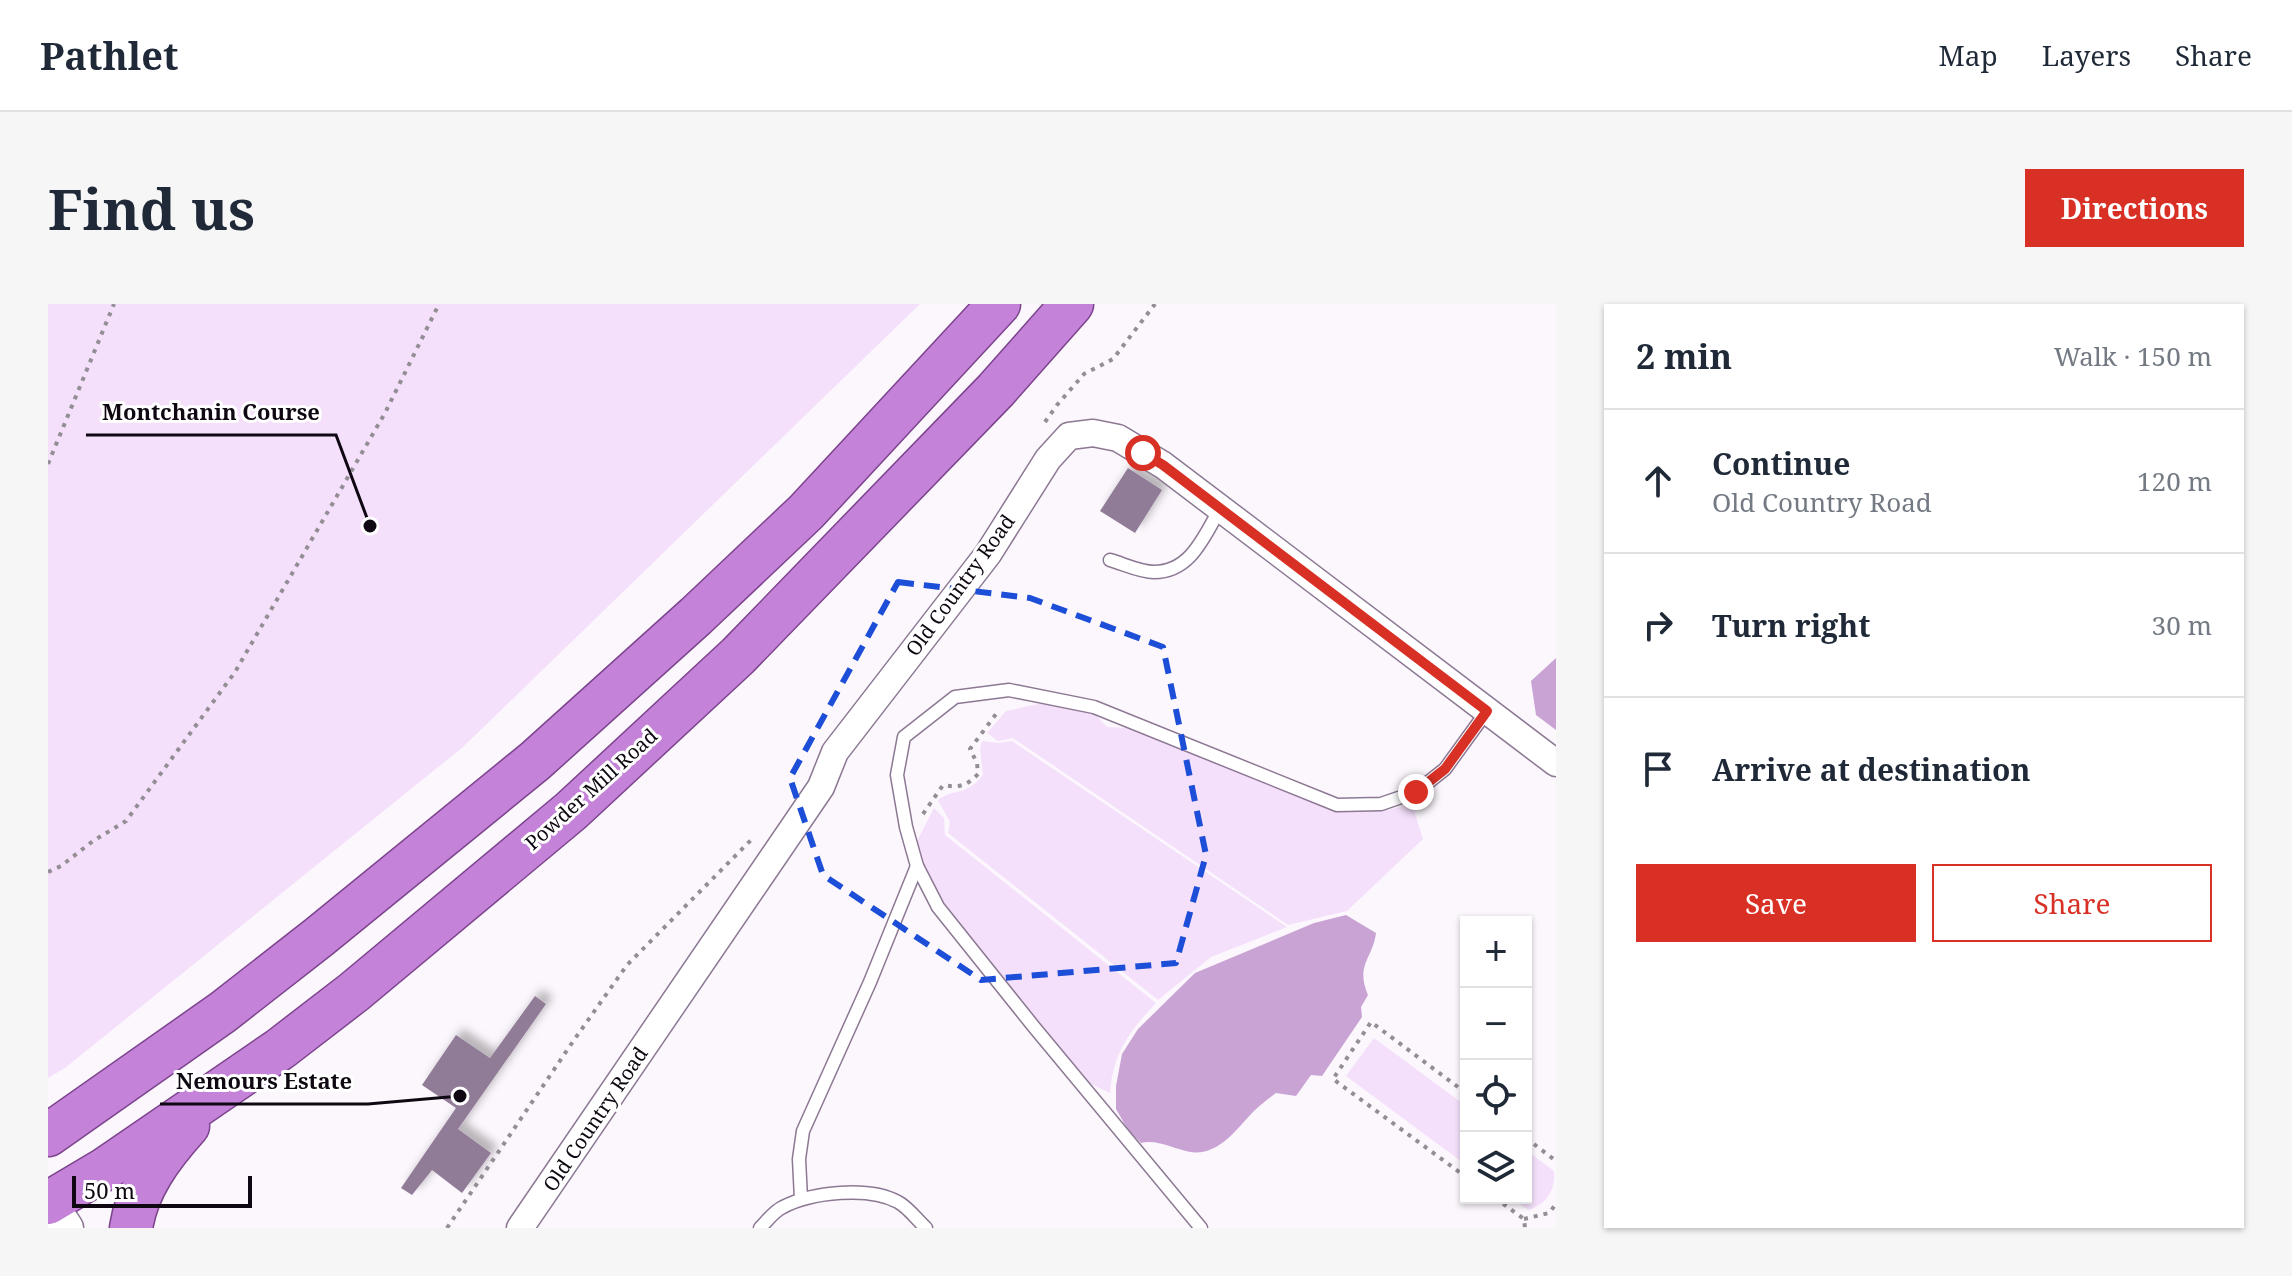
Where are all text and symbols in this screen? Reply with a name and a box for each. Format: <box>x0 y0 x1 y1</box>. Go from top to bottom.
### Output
text: Pathlet <box>40 29 178 81</box>
text: Map <box>1939 36 1998 74</box>
text: Layers <box>2042 36 2131 74</box>
text: Share <box>2175 36 2252 74</box>
button: Directions <box>2025 169 2244 247</box>
text: Find us <box>48 170 255 246</box>
text: 2 min <box>1636 333 1732 379</box>
text: Walk · 150 m <box>2054 338 2212 374</box>
callout: Montchanin Course <box>86 389 336 435</box>
text: Montchanin Course <box>102 396 320 426</box>
route start <box>1125 435 1161 471</box>
text: Continue <box>1712 443 1850 484</box>
icon: ahead <box>1636 459 1680 503</box>
text: 120 m <box>2137 463 2212 499</box>
text: Old Country Road <box>1712 484 1932 520</box>
street label: Old Country Road <box>899 509 1021 661</box>
icon: right <box>1636 603 1680 647</box>
text: Turn right <box>1712 605 1870 646</box>
text: 30 m <box>2152 607 2212 643</box>
street label: Powder Mill Road <box>519 722 663 856</box>
icon: arrive <box>1636 747 1680 791</box>
text: Arrive at destination <box>1712 749 2031 790</box>
route end <box>1398 774 1434 810</box>
button: Save <box>1636 864 1916 942</box>
button: Share <box>1932 864 2212 942</box>
map controls <box>1460 916 1532 1204</box>
button: + <box>1460 916 1532 988</box>
button: − <box>1460 988 1532 1060</box>
street label: Old Country Road <box>537 1041 653 1197</box>
callout: Nemours Estate <box>160 1058 368 1104</box>
button: locate <box>1460 1060 1532 1132</box>
text: Nemours Estate <box>176 1065 352 1095</box>
button: layers <box>1460 1132 1532 1204</box>
scale bar <box>72 1172 252 1208</box>
text: 50 m <box>84 1175 135 1205</box>

